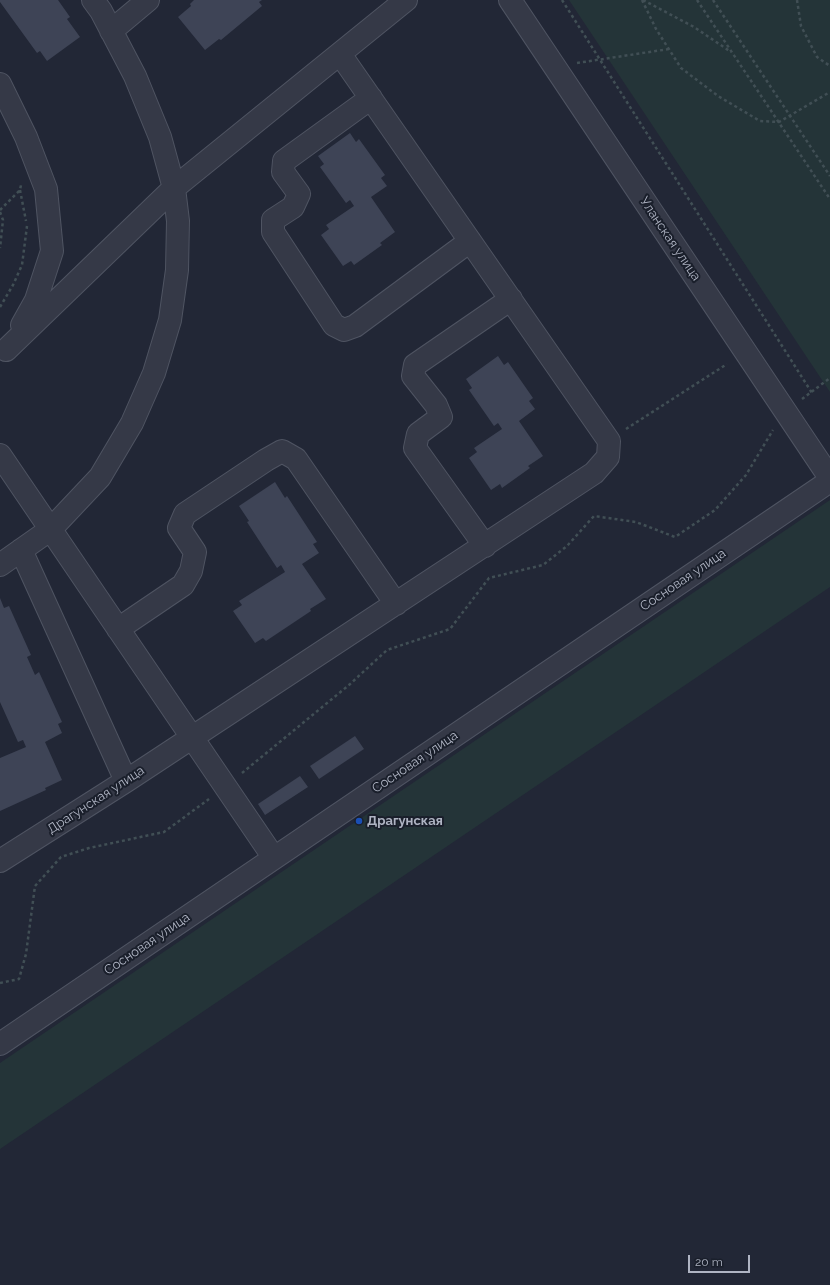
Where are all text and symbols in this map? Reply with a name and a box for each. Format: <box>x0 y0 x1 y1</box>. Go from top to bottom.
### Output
street label: Уланская улица <box>636 194 704 284</box>
street label: Сосновая улица <box>637 546 729 614</box>
street label: Сосновая улица <box>369 728 461 796</box>
street label: Драгунская улица <box>45 763 147 837</box>
place label: Драгунская <box>367 813 443 829</box>
marker: Драгунская <box>354 816 364 826</box>
street label: Сосновая улица <box>101 910 193 978</box>
scale bar <box>690 1247 752 1273</box>
text: 20 m <box>695 1255 723 1269</box>

